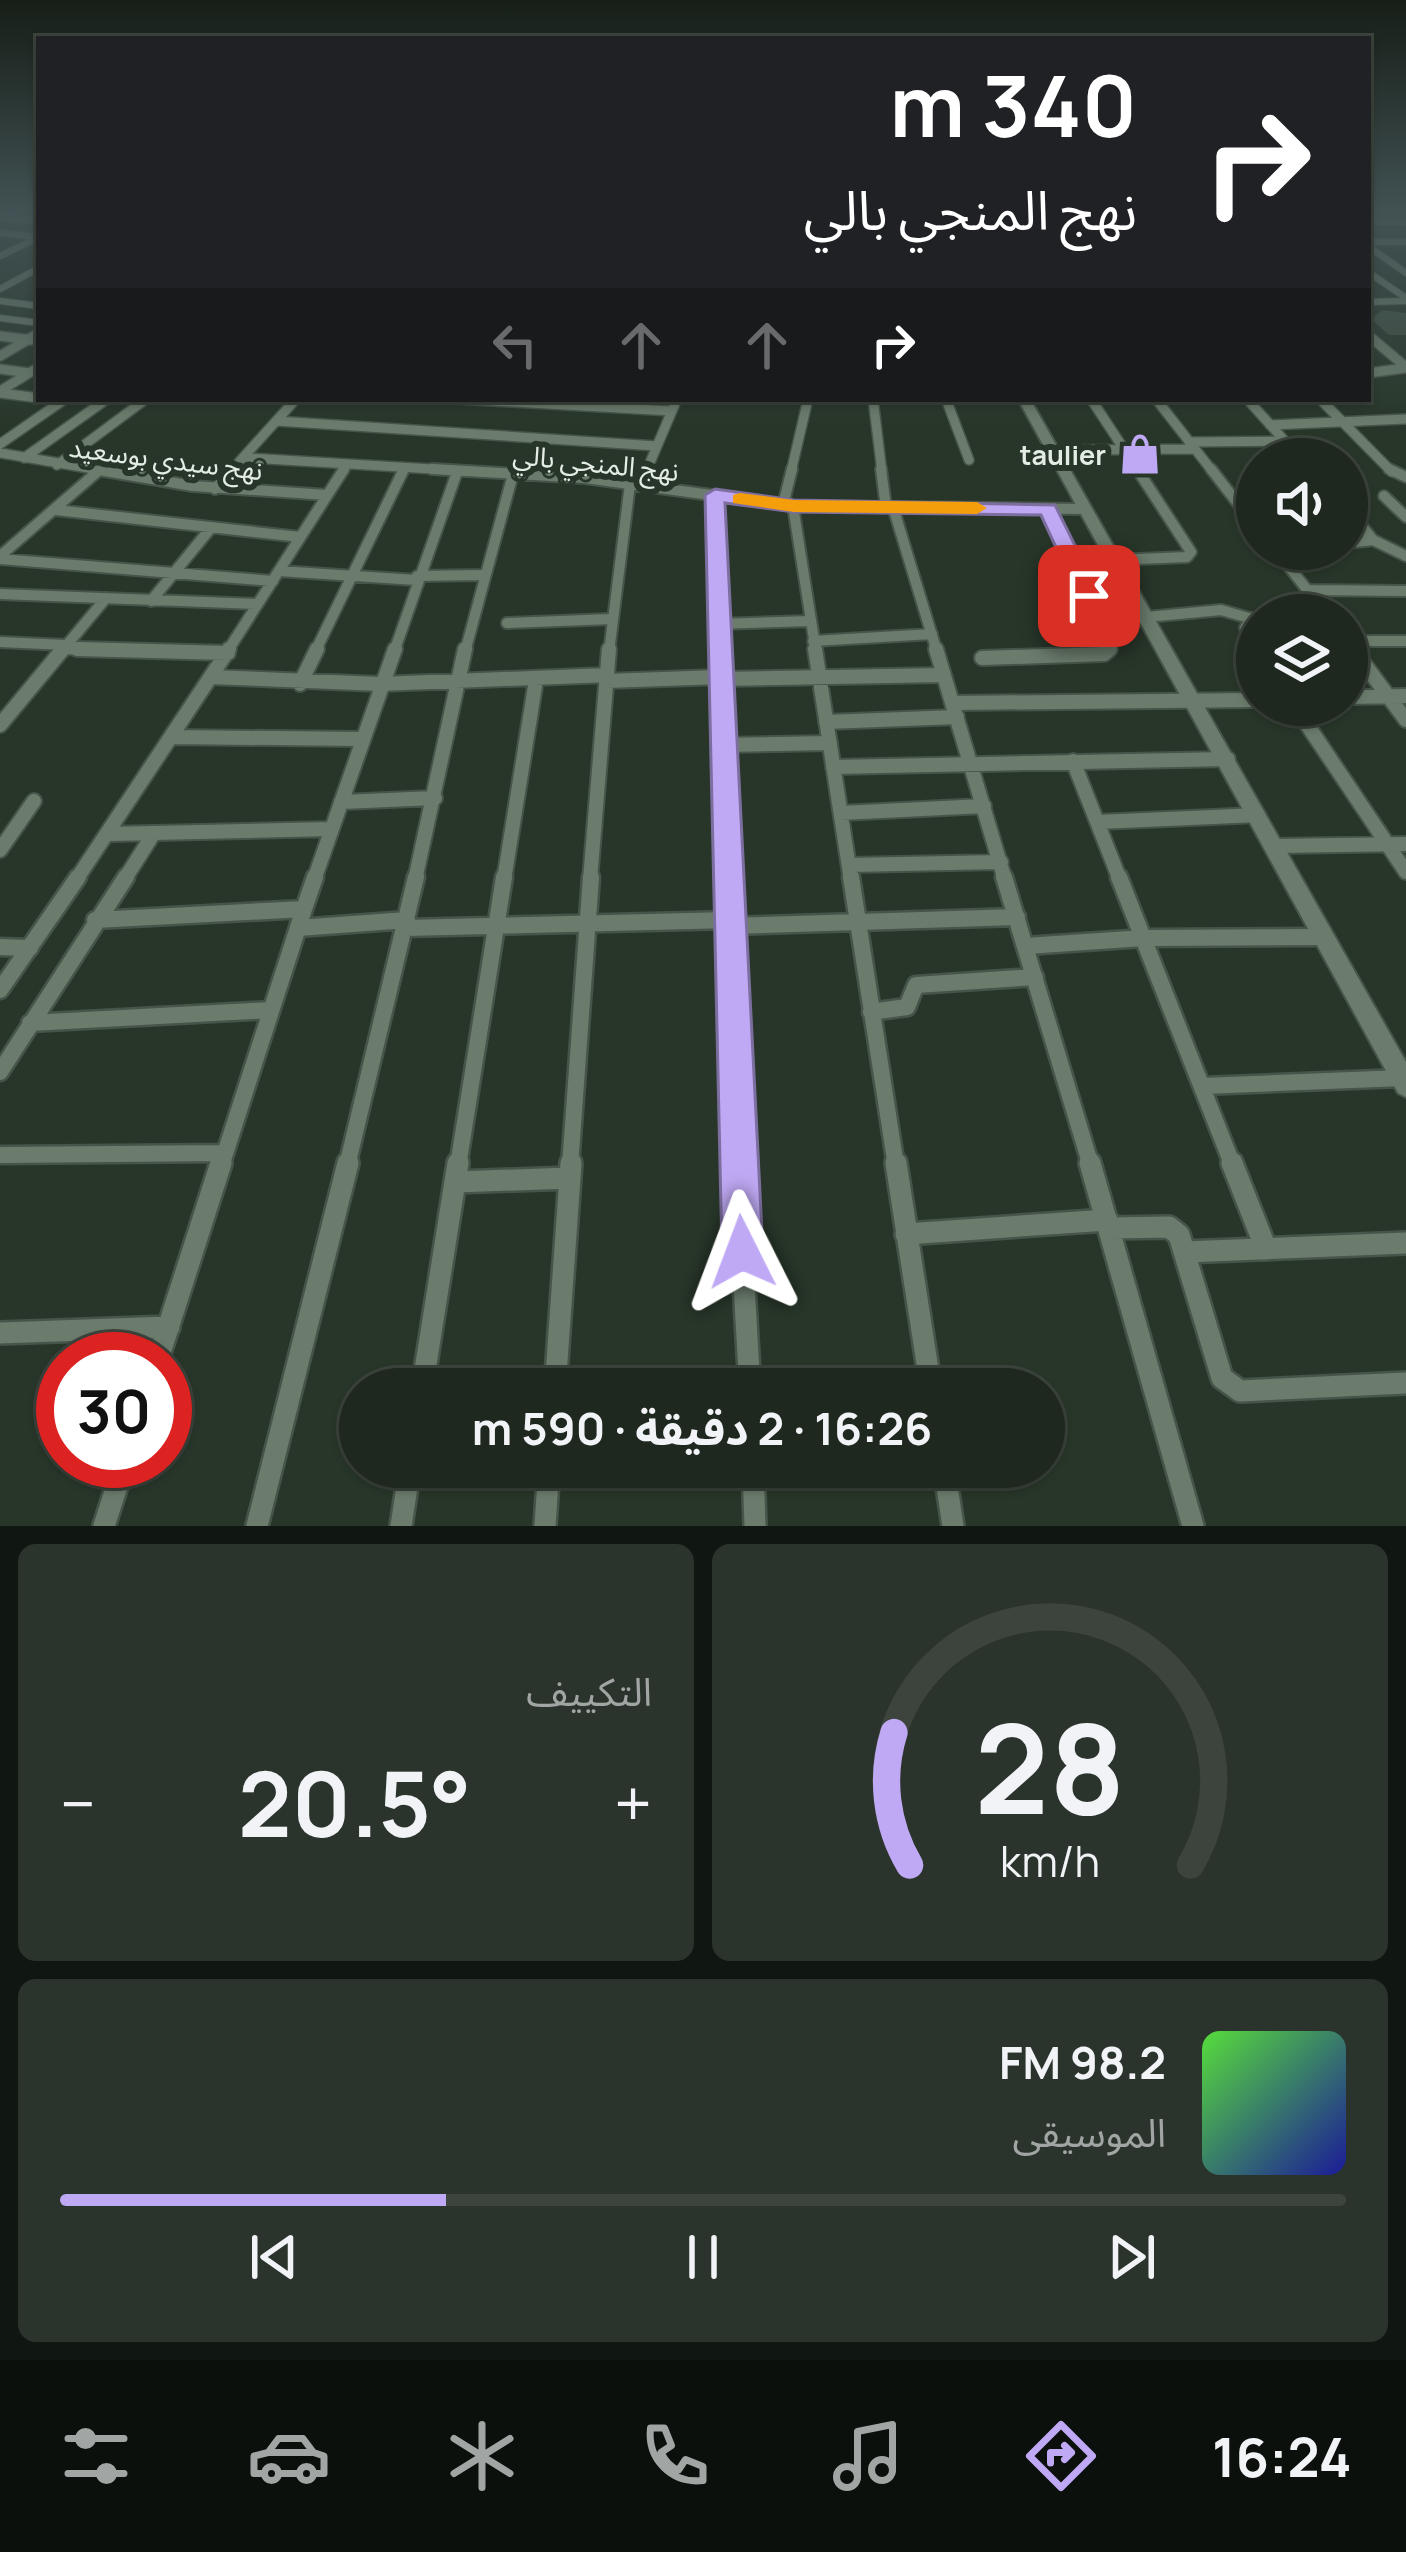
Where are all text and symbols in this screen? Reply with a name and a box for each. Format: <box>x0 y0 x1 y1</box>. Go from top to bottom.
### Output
text: 340 m <box>889 47 1137 162</box>
icon: right <box>1179 84 1335 240</box>
text: نهج المنجي بالي <box>804 172 1137 246</box>
icon: left <box>482 312 548 378</box>
icon: ahead <box>608 312 674 378</box>
icon: ahead <box>734 312 800 378</box>
icon: right <box>860 312 926 378</box>
street label: نهج سيدي بوسعيد <box>67 428 265 491</box>
shop icon: taulier <box>1117 431 1163 477</box>
street label: نهج المنجي بالي <box>511 435 681 492</box>
place label: taulier <box>1020 436 1106 473</box>
map controls <box>1236 438 1368 726</box>
button: sound <box>1236 438 1368 570</box>
pin <box>1038 545 1140 647</box>
icon: arrive <box>1056 563 1122 629</box>
button: layers <box>1236 594 1368 726</box>
position arrow <box>679 1189 805 1315</box>
speed limit sign: 30 <box>36 1332 192 1488</box>
text: 16:26 · 2 دقيقة · 590 m <box>472 1397 932 1459</box>
text: التكييف <box>526 1664 652 1718</box>
text: 28 <box>975 1682 1125 1852</box>
text: 20.5° <box>238 1741 471 1864</box>
text: − <box>60 1758 96 1848</box>
text: + <box>614 1758 652 1848</box>
text: km/h <box>1000 1831 1100 1890</box>
text: 98.2 FM <box>999 2031 1166 2093</box>
text: الموسيقى <box>1012 2105 1166 2159</box>
icon: previous <box>241 2224 307 2290</box>
icon: pause <box>670 2224 736 2290</box>
icon: next <box>1099 2224 1165 2290</box>
icon: filters <box>54 2414 138 2498</box>
icon: car <box>247 2414 331 2498</box>
icon: climate <box>440 2414 524 2498</box>
icon: phone <box>633 2414 717 2498</box>
icon: music <box>826 2414 910 2498</box>
icon: directions <box>1019 2414 1103 2498</box>
text: 16:24 <box>1212 2419 1352 2493</box>

